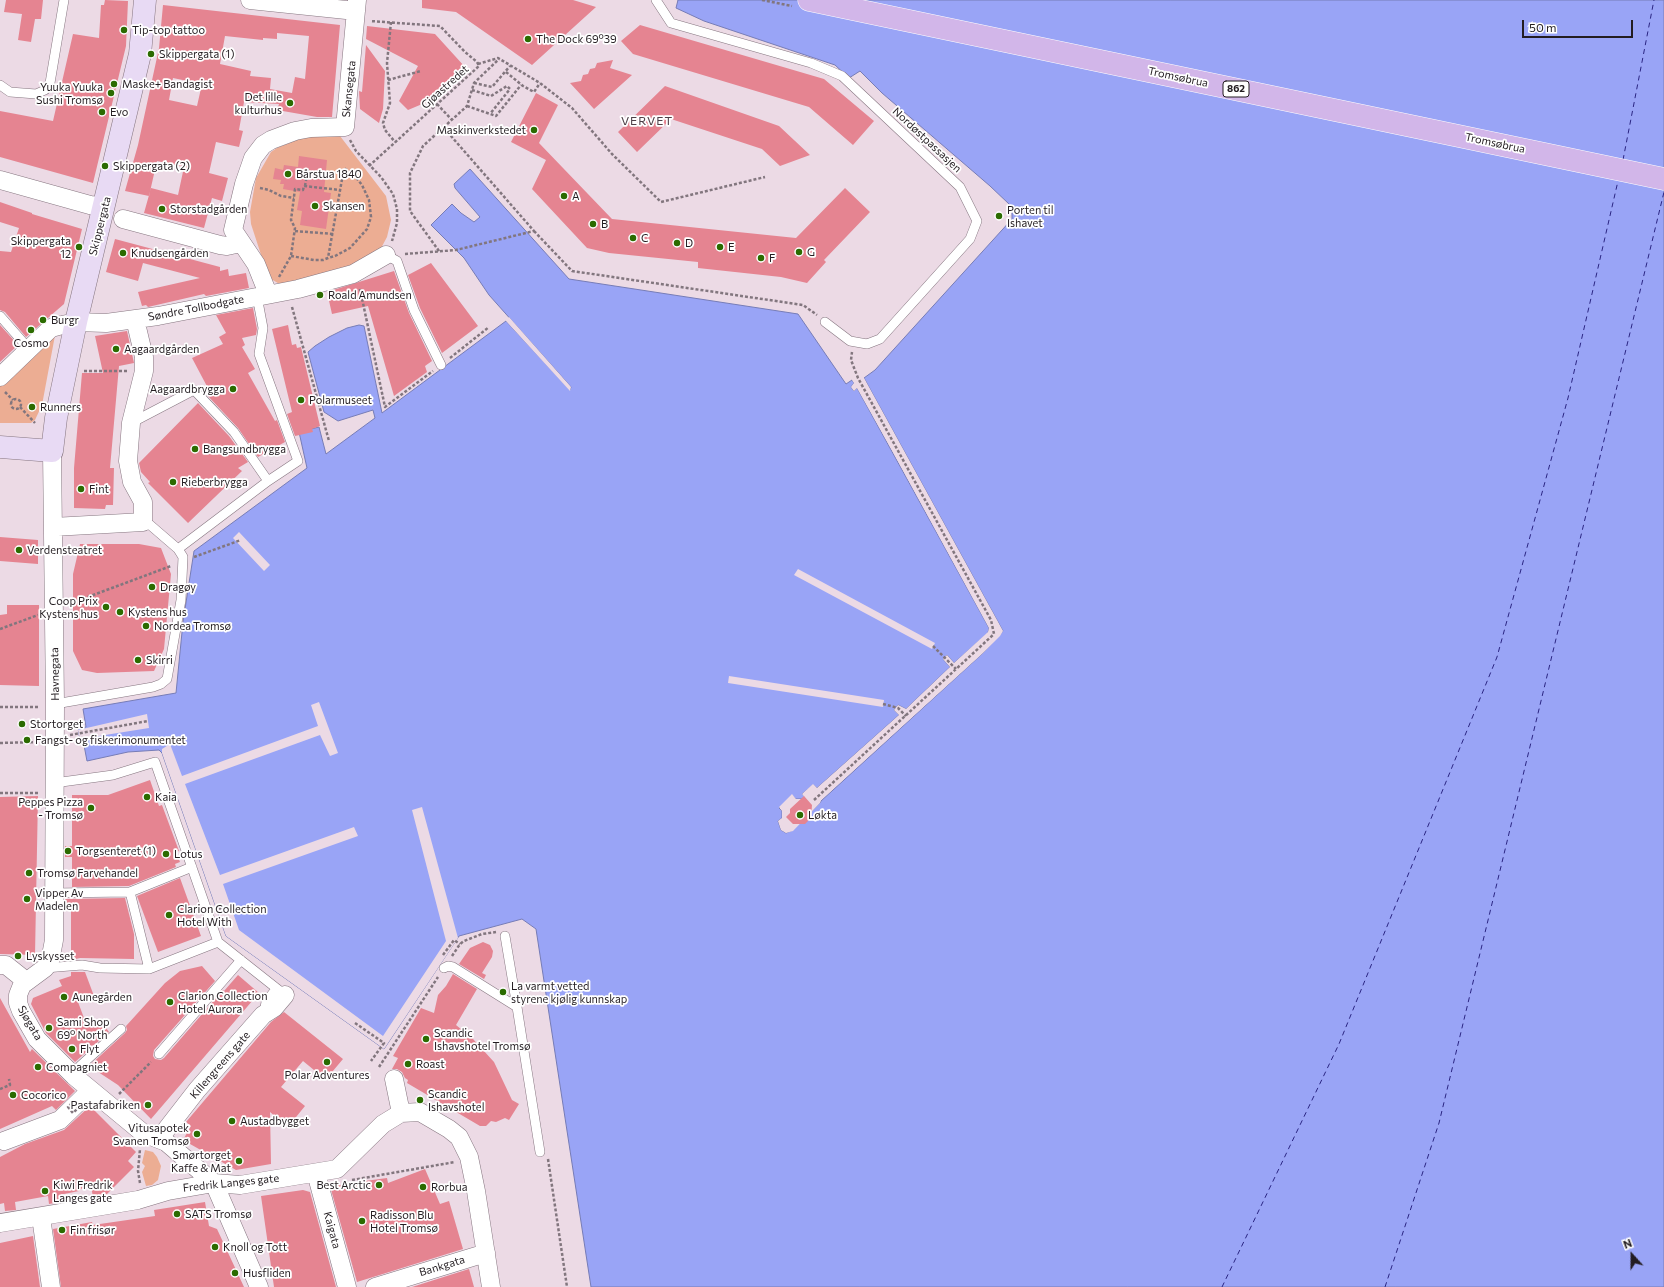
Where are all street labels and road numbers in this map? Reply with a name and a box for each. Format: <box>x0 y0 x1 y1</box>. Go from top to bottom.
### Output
street label: Skansegata <box>339 60 359 118</box>
street label: Gjøastredet <box>419 62 471 112</box>
street label: Tromsøbrua <box>1147 64 1209 90</box>
road number: 862 <box>1223 81 1249 97</box>
street label: Nordøstpassasjen <box>890 105 964 175</box>
street label: Tromsøbrua <box>1464 130 1526 156</box>
street label: Skippergata <box>86 195 114 257</box>
street label: Søndre Tollbodgate <box>147 292 245 324</box>
street label: Havnegata <box>48 647 62 701</box>
street label: Sjøgata <box>15 1003 45 1043</box>
street label: Killengreens gate <box>187 1029 253 1101</box>
street label: Fredrik Langes gate <box>182 1171 280 1195</box>
street label: Kaigata <box>321 1210 343 1250</box>
street label: Bankgata <box>418 1253 466 1279</box>

